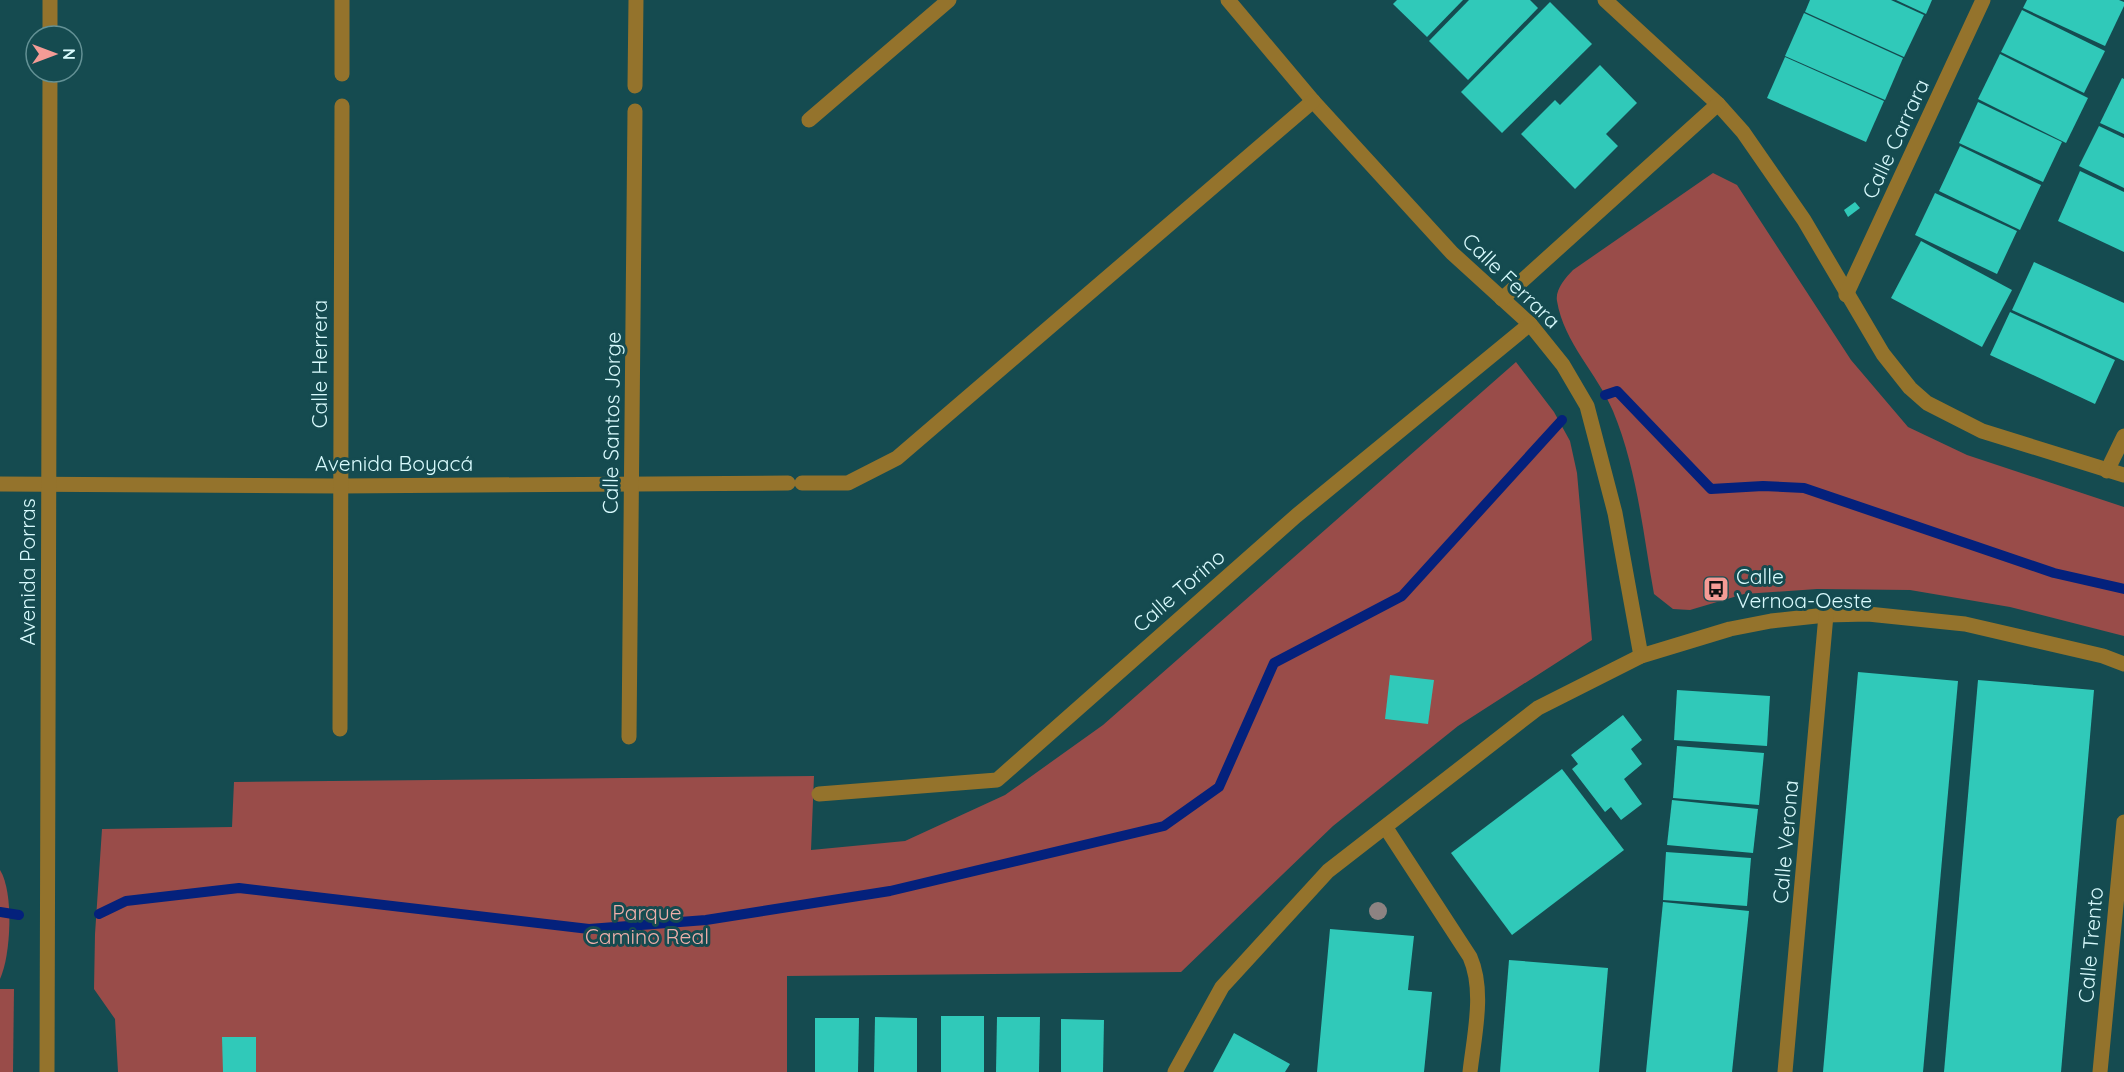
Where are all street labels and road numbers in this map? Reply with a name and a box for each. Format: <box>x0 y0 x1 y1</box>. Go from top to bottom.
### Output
street label: Calle Carrara <box>1856 75 1934 203</box>
street label: Calle Ferrara <box>1457 227 1566 333</box>
street label: Calle Herrera <box>306 300 332 428</box>
street label: Calle Santos Jorge <box>596 332 626 514</box>
street label: Avenida Boyacá <box>315 450 473 476</box>
street label: Avenida Porras <box>14 498 40 646</box>
street label: Calle Torino <box>1127 543 1230 637</box>
street label: Calle Verona <box>1767 779 1803 905</box>
street label: Calle Trento <box>2072 886 2108 1004</box>

